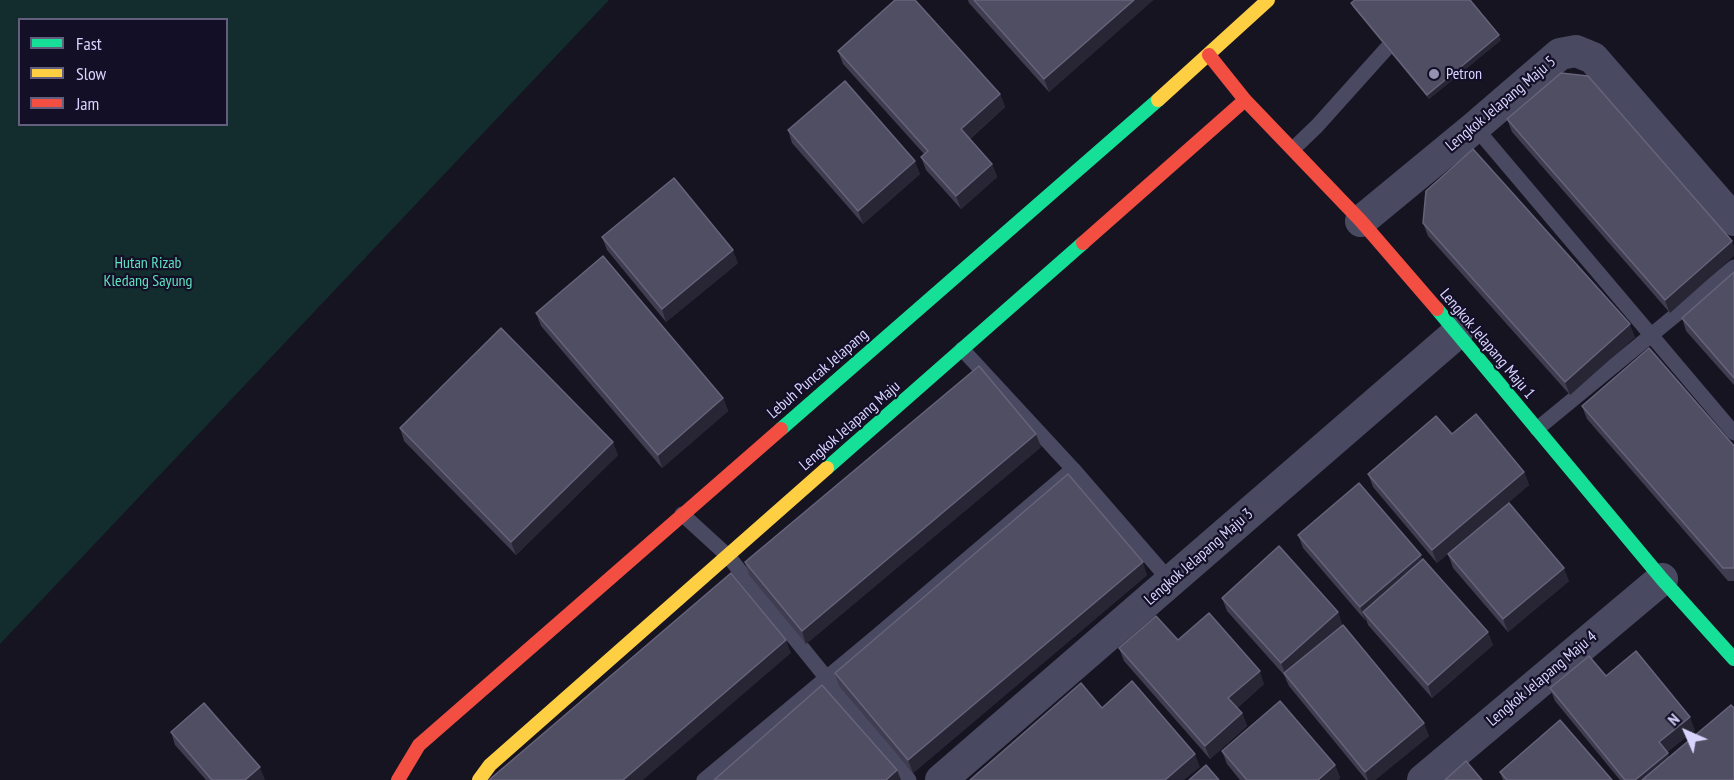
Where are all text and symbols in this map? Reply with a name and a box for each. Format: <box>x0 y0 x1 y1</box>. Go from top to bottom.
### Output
legend <box>18 18 228 126</box>
text: Fast <box>76 32 102 55</box>
street label: Lengkok Jelapang Maju 5 <box>1442 52 1560 156</box>
text: Slow <box>76 62 106 85</box>
place label: Petron <box>1446 64 1482 84</box>
marker: Petron <box>1427 67 1441 81</box>
text: Jam <box>76 92 99 115</box>
park label: Hutan Rizab Kledang Sayung <box>103 253 193 291</box>
street label: Lengkok Jelapang Maju 1 <box>1435 285 1539 403</box>
street label: Lebuh Puncak Jelapang <box>764 325 872 423</box>
street label: Lengkok Jelapang Maju <box>796 377 904 475</box>
street label: Lengkok Jelapang Maju 3 <box>1141 505 1257 609</box>
street label: Lengkok Jelapang Maju 4 <box>1483 627 1601 731</box>
north arrow <box>1656 702 1716 762</box>
text: N <box>1663 709 1683 729</box>

